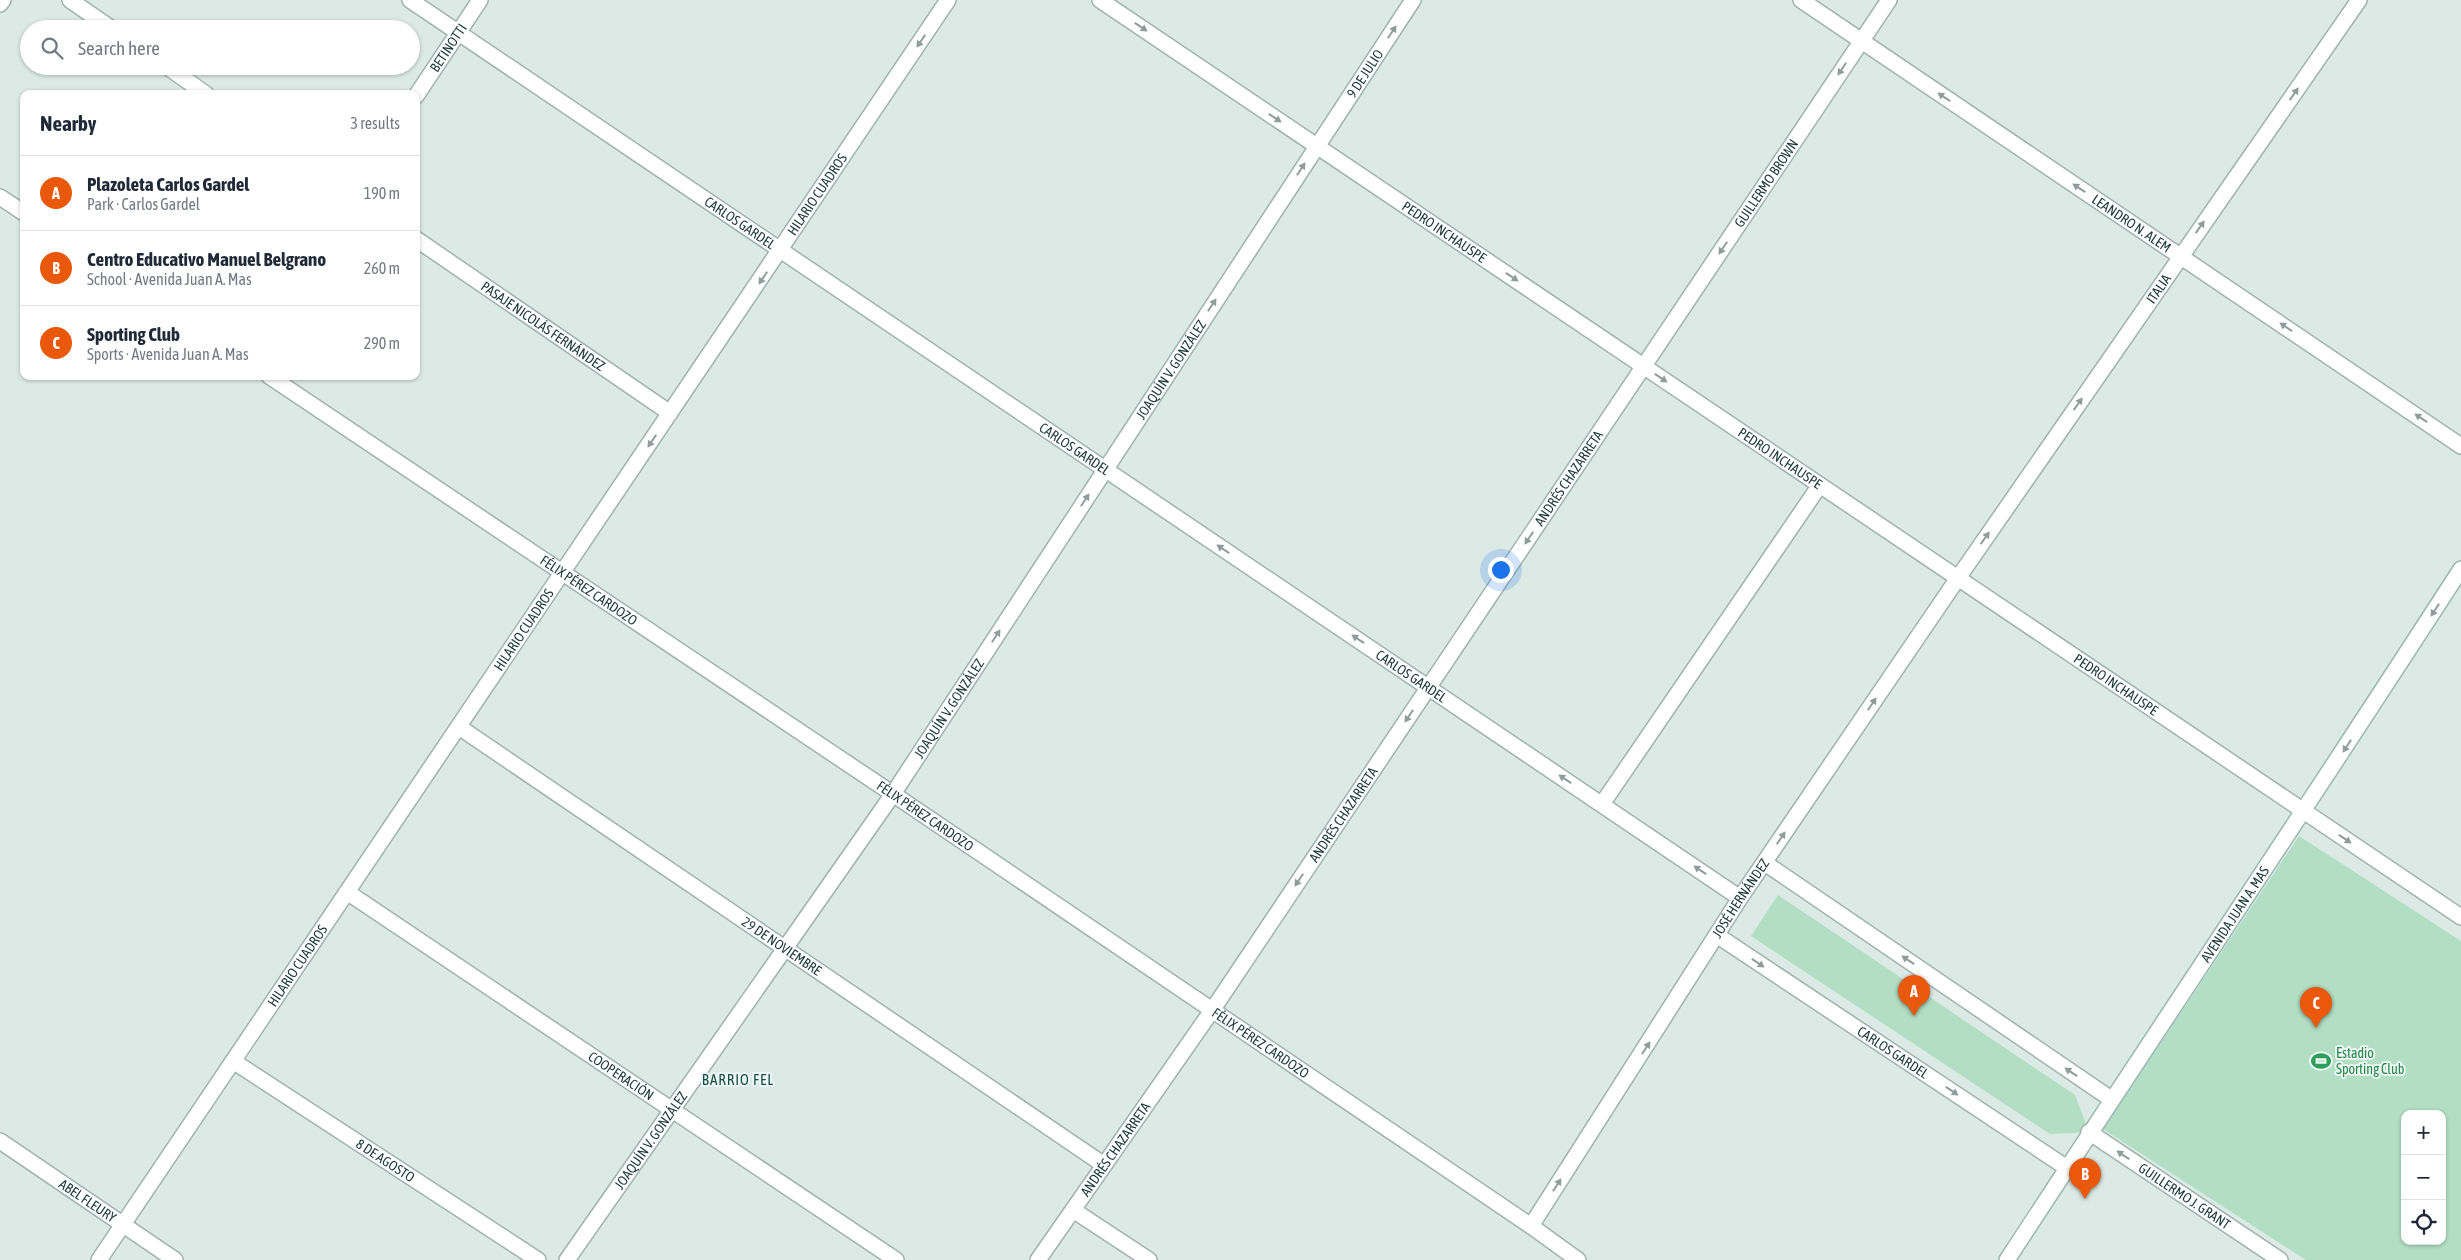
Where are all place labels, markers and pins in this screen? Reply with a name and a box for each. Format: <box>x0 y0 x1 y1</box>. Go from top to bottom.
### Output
pin: A <box>1898 975 1930 1016</box>
pin: C <box>2300 987 2332 1028</box>
place label: Estadio Sporting Club <box>2336 1045 2405 1077</box>
sports icon: Estadio Sporting Club <box>2310 1050 2332 1072</box>
pin: B <box>2069 1158 2101 1199</box>

